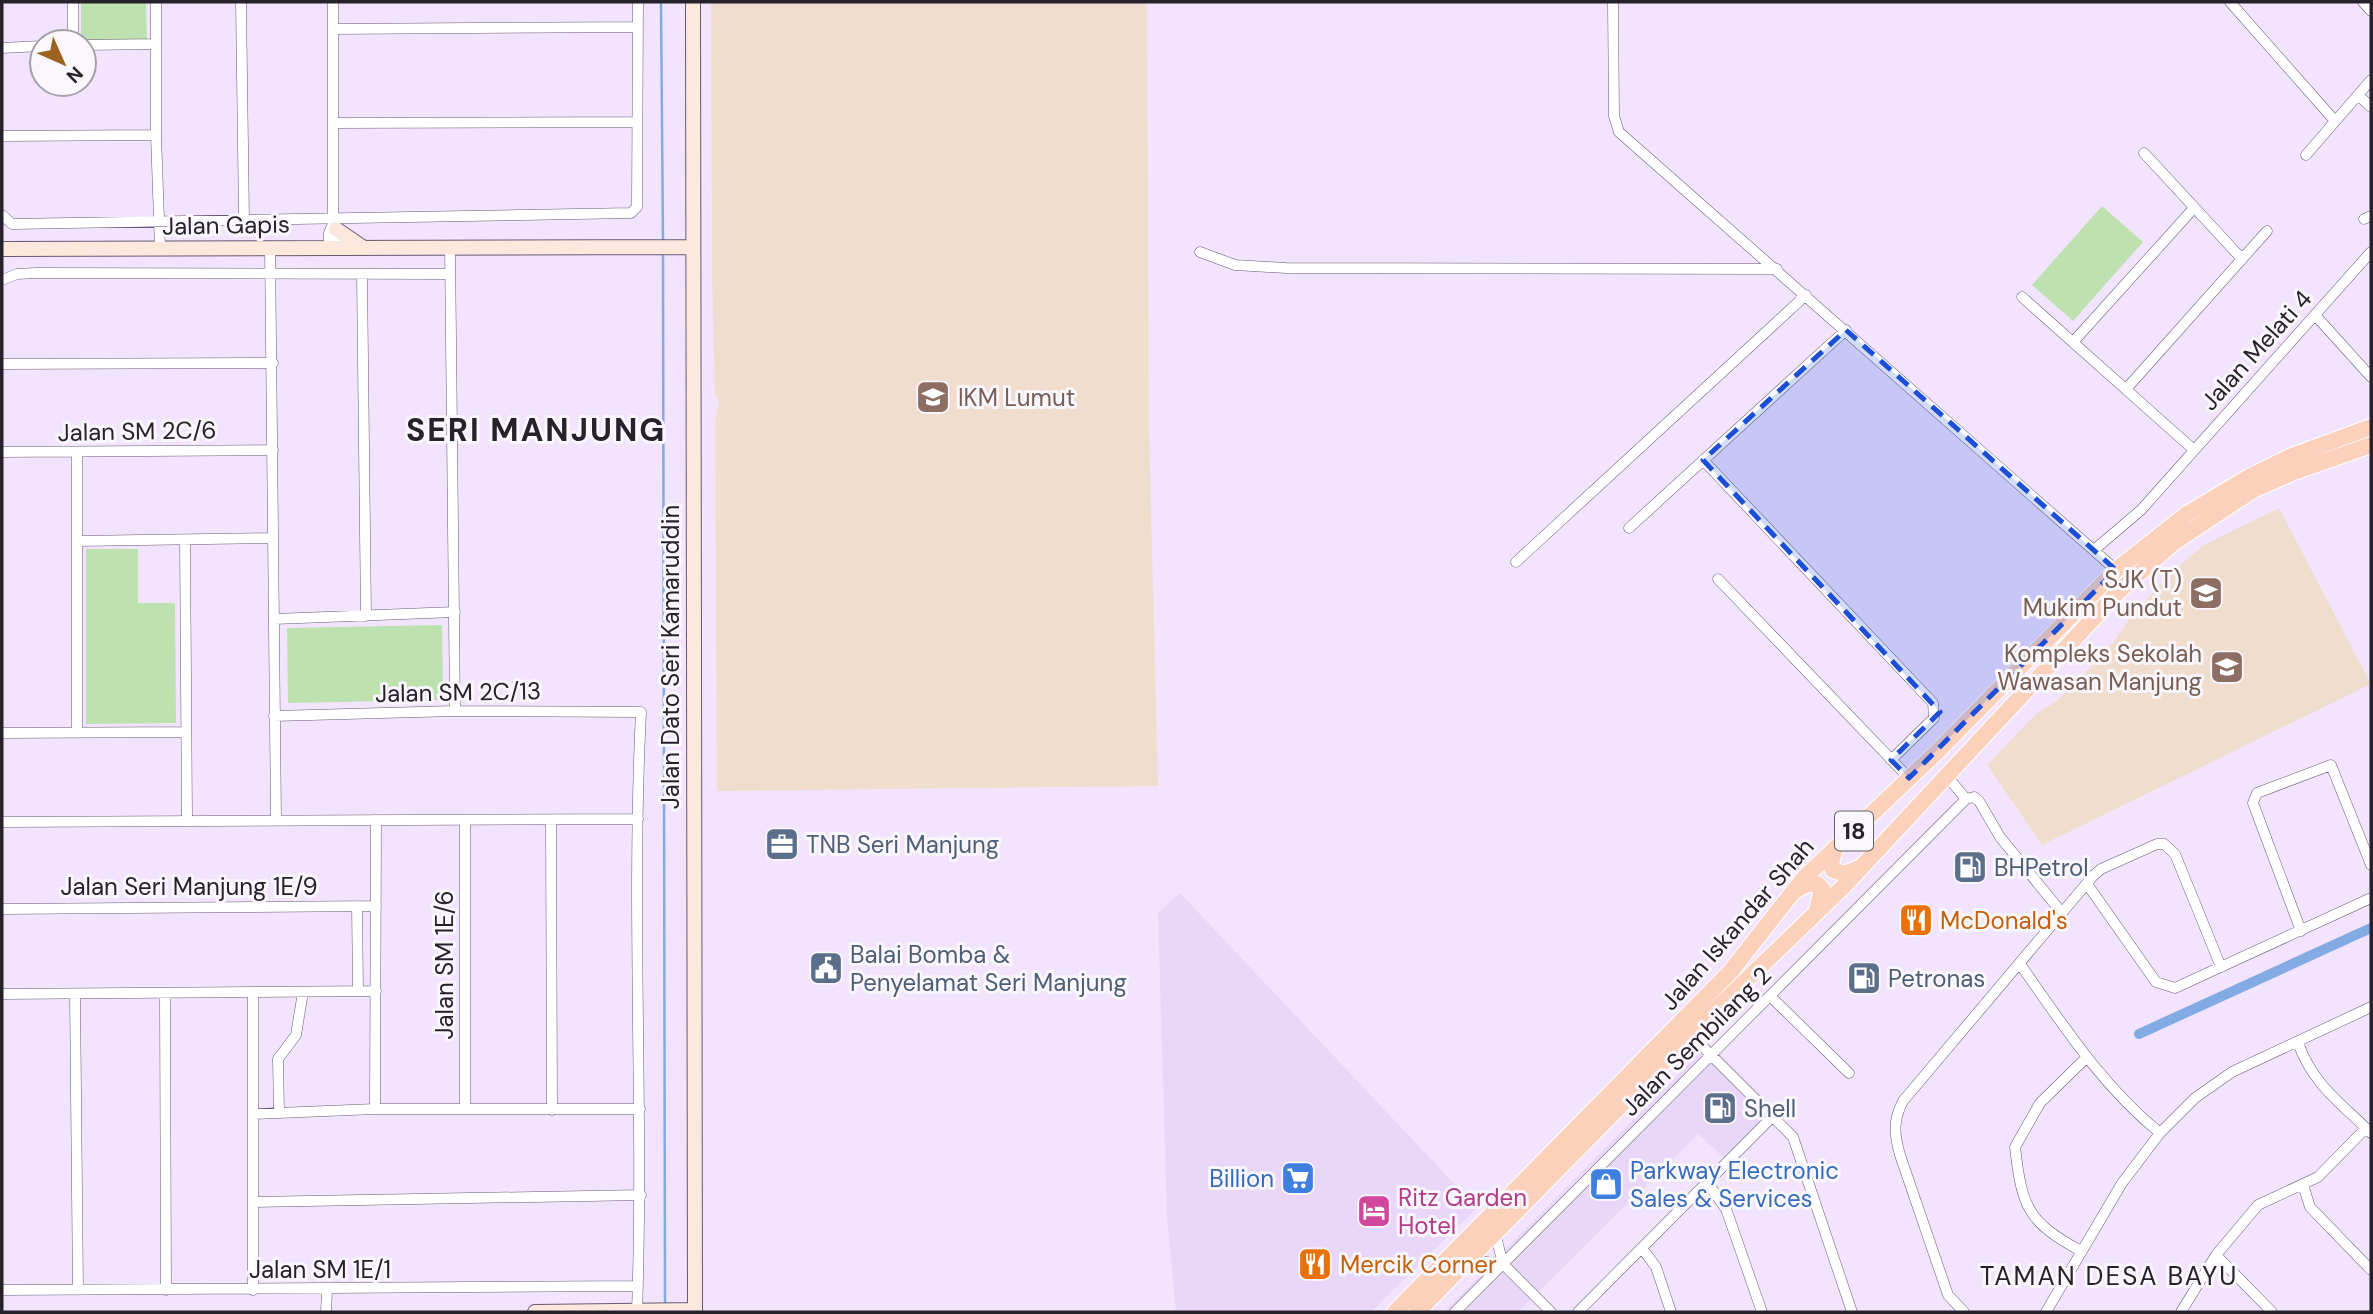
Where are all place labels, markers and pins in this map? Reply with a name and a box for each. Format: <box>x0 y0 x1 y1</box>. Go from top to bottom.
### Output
school or university icon: IKM Lumut <box>914 378 952 416</box>
place label: IKM Lumut <box>958 382 1075 413</box>
place label: SJK (T) Mukim Pundut <box>2023 564 2182 623</box>
school or university icon: SJK (T) Mukim Pundut <box>2187 574 2225 612</box>
place label: Kompleks Sekolah Wawasan Manjung <box>1997 638 2202 697</box>
school or university icon: Kompleks Sekolah Wawasan Manjung <box>2208 648 2246 686</box>
office icon: TNB Seri Manjung <box>763 825 801 863</box>
place label: TNB Seri Manjung <box>806 829 999 860</box>
fuel station icon: BHPetrol <box>1951 848 1989 886</box>
place label: BHPetrol <box>1994 852 2089 883</box>
restaurant icon: McDonald's <box>1897 901 1935 939</box>
place label: McDonald's <box>1940 905 2068 936</box>
place label: Balai Bomba & Penyelamat Seri Manjung <box>850 939 1127 998</box>
public building icon: Balai Bomba & Penyelamat Seri Manjung <box>807 949 845 987</box>
fuel station icon: Petronas <box>1845 959 1883 997</box>
place label: Petronas <box>1888 963 1985 994</box>
fuel station icon: Shell <box>1701 1089 1739 1127</box>
place label: Shell <box>1744 1093 1796 1124</box>
place label: Parkway Electronic Sales & Services <box>1630 1155 1839 1214</box>
supermarket icon: Billion <box>1279 1159 1317 1197</box>
place label: Billion <box>1209 1163 1274 1194</box>
shop icon: Parkway Electronic Sales & Services <box>1587 1165 1625 1203</box>
place label: Ritz Garden Hotel <box>1398 1182 1527 1241</box>
hotel icon: Ritz Garden Hotel <box>1355 1192 1393 1230</box>
restaurant icon: Mercik Corner <box>1296 1245 1334 1283</box>
place label: Mercik Corner <box>1340 1249 1497 1280</box>

